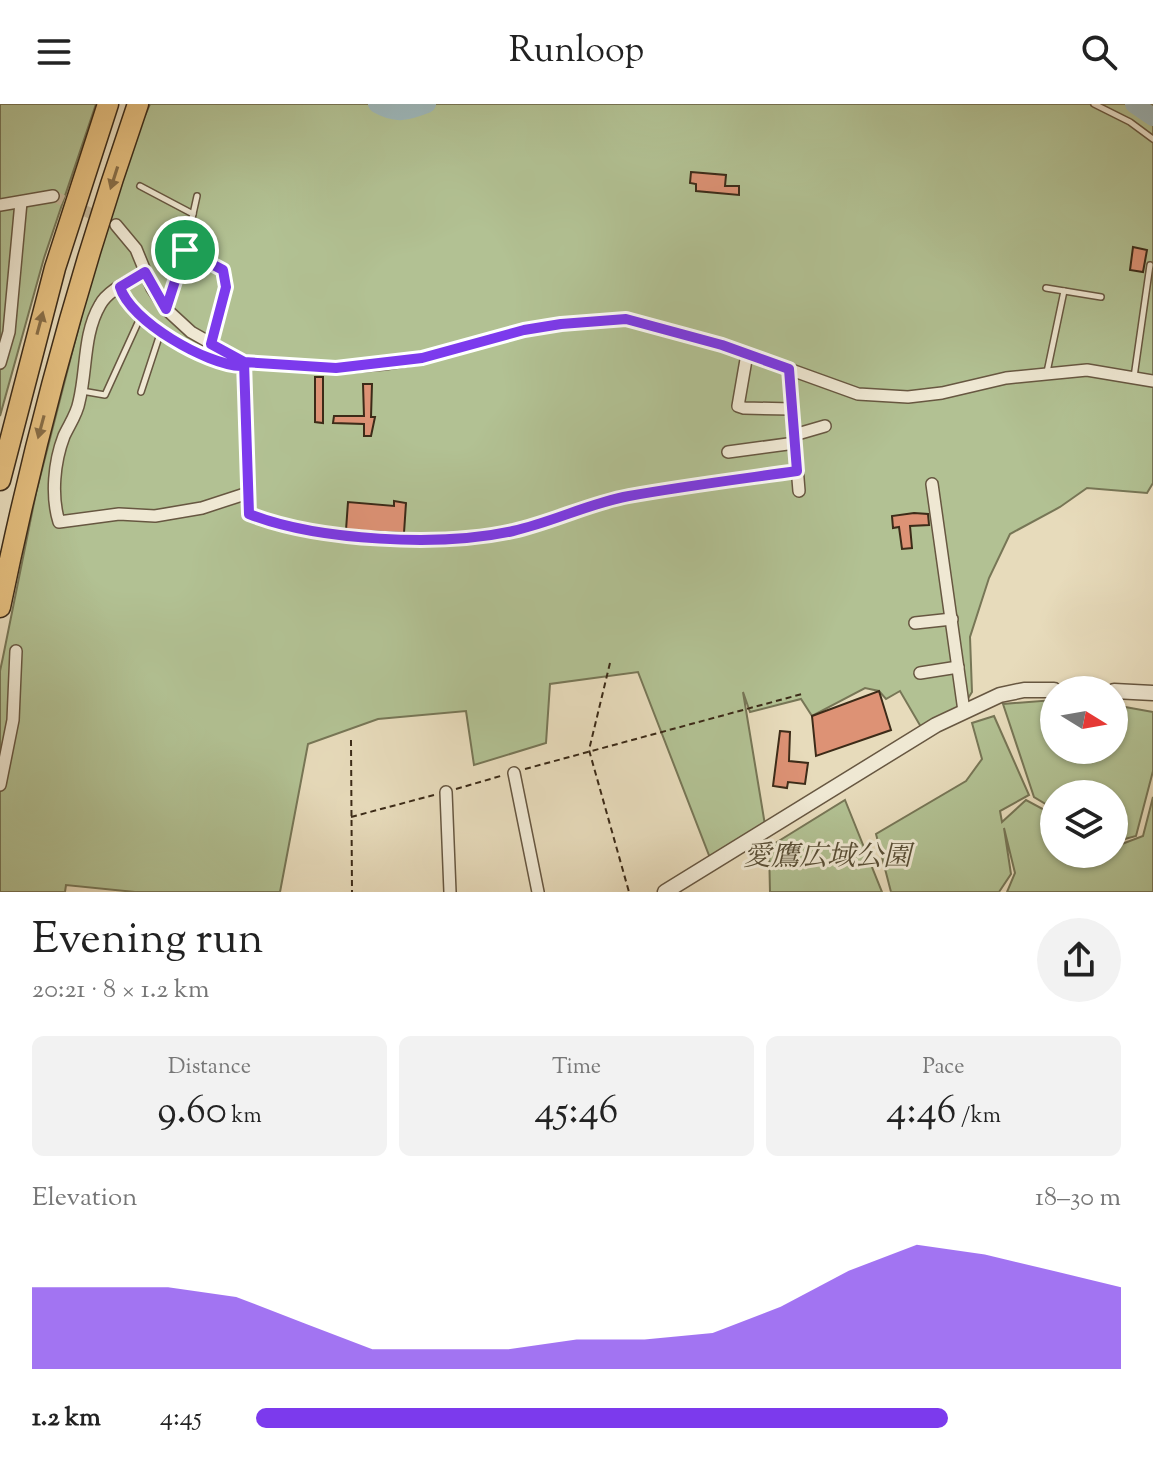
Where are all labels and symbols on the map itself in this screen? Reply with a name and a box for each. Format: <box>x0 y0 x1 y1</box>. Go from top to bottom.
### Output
one-way arrow <box>107 166 119 190</box>
pin <box>151 216 219 284</box>
one-way arrow <box>34 311 47 335</box>
one-way arrow <box>34 415 46 440</box>
north arrow <box>1040 676 1128 764</box>
park label: 愛鷹広域公園 <box>743 838 915 878</box>

